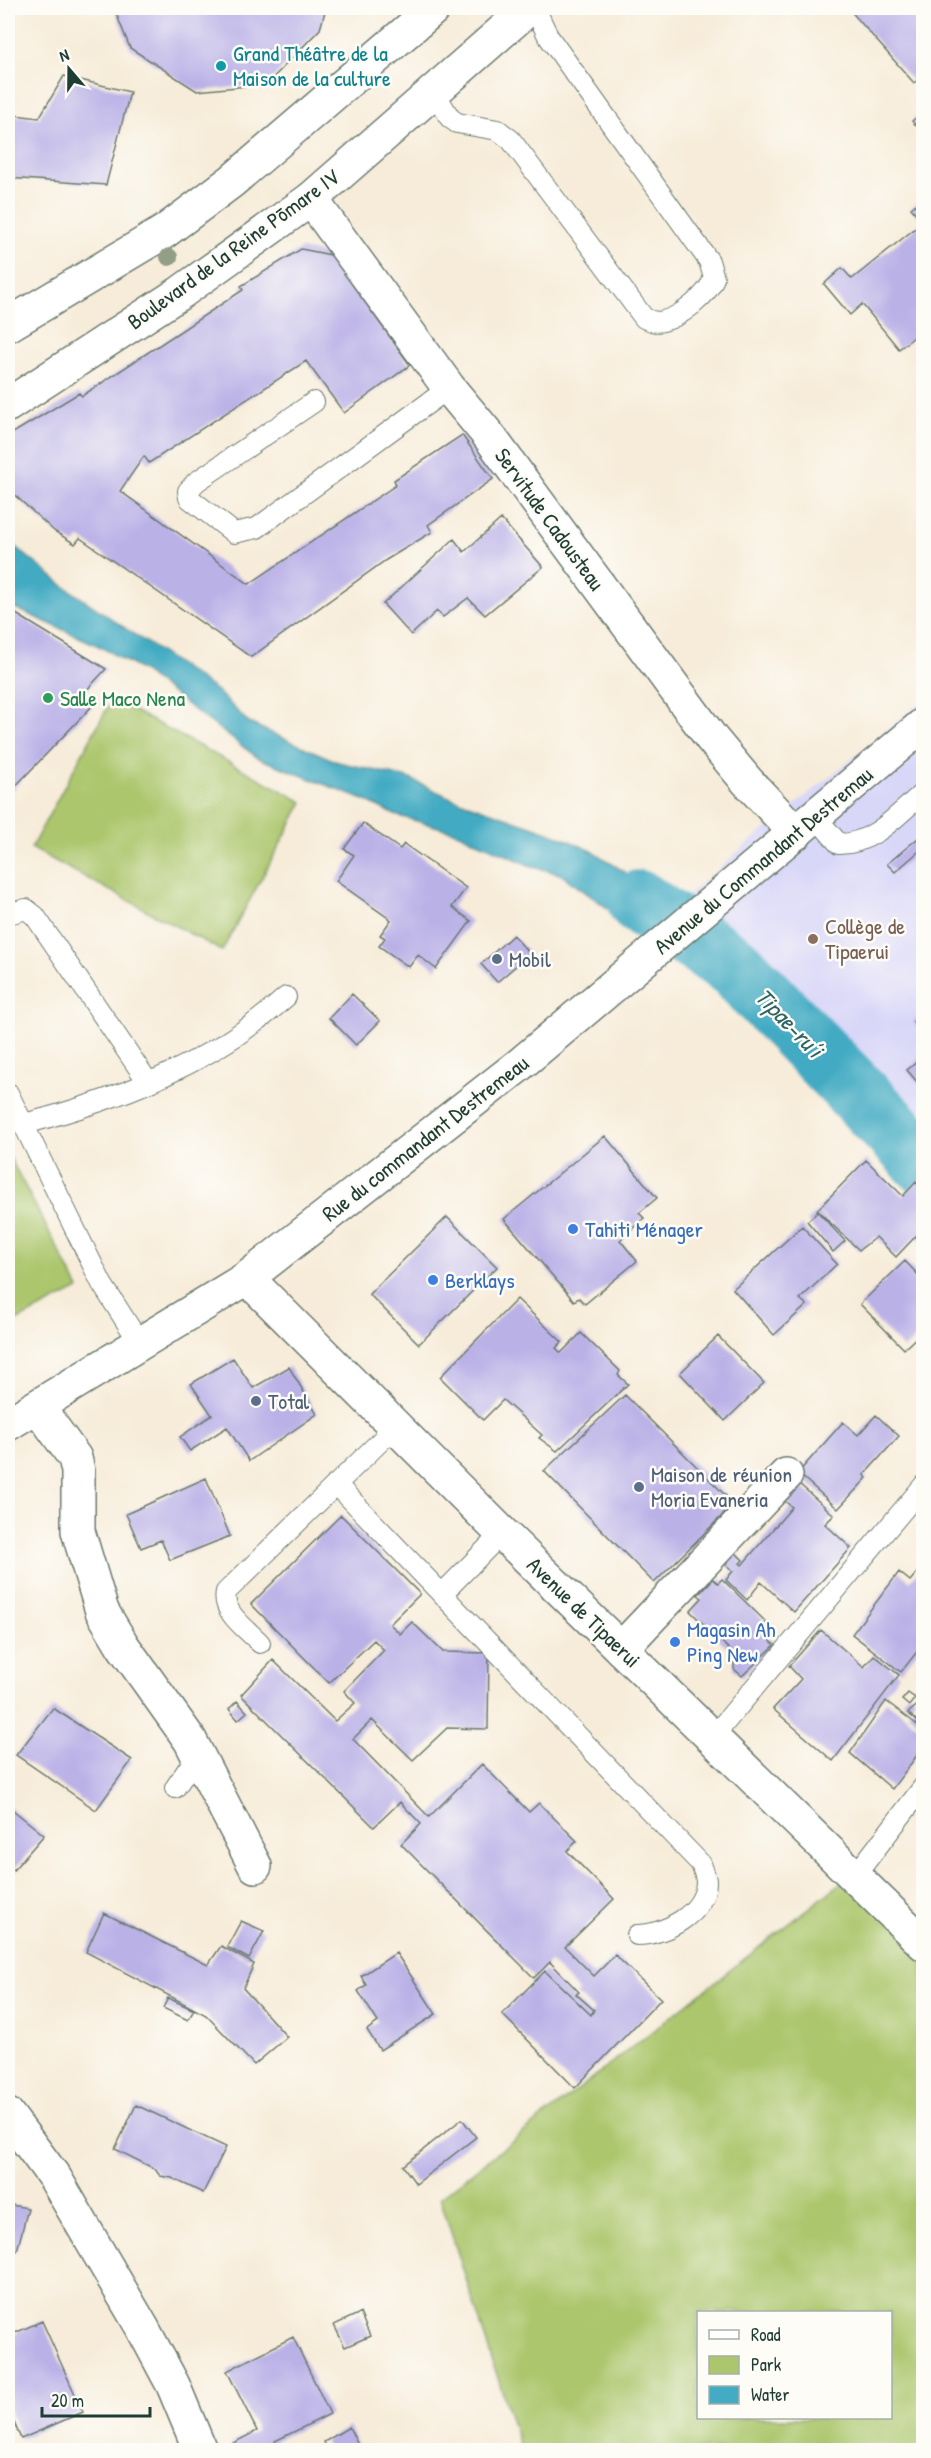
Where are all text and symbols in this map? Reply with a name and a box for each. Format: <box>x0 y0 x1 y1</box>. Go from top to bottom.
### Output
place label: Grand Théâtre de la Maison de la culture <box>233 38 391 93</box>
north arrow <box>39 39 99 99</box>
text: N <box>56 43 72 67</box>
marker: Grand Théâtre de la Maison de la culture <box>214 59 228 73</box>
street label: Boulevard de la Reine Pōmare IV <box>121 161 346 336</box>
street label: Servitude Cadousteau <box>488 442 612 596</box>
place label: Salle Maco Nena <box>60 683 186 713</box>
marker: Salle Maco Nena <box>41 691 55 705</box>
street label: Avenue du Commandant Destremau <box>647 759 879 961</box>
place label: Collège de Tipaerui <box>825 911 905 966</box>
marker: Collège de Tipaerui <box>806 932 820 946</box>
place label: Mobil <box>509 944 551 974</box>
marker: Mobil <box>490 952 504 966</box>
water label: Tipae-ru’i <box>748 981 833 1067</box>
street label: Rue du commandant Destremeau <box>316 1048 535 1228</box>
place label: Tahiti Ménager <box>585 1214 704 1244</box>
marker: Tahiti Ménager <box>566 1222 580 1236</box>
place label: Berklays <box>445 1265 515 1295</box>
marker: Berklays <box>426 1273 440 1287</box>
place label: Total <box>268 1386 309 1416</box>
marker: Total <box>249 1394 263 1408</box>
place label: Maison de réunion Moria Evaneria <box>651 1459 792 1514</box>
marker: Maison de réunion Moria Evaneria <box>632 1480 646 1494</box>
street label: Avenue de Tipaerui <box>521 1550 647 1674</box>
place label: Magasin Ah Ping New <box>687 1614 776 1669</box>
marker: Magasin Ah Ping New <box>668 1635 682 1649</box>
legend <box>697 2311 892 2419</box>
text: Road <box>751 2322 781 2347</box>
text: Park <box>751 2352 782 2377</box>
scale bar <box>42 2380 150 2418</box>
text: Water <box>751 2382 789 2407</box>
text: 20 m <box>51 2388 84 2413</box>

